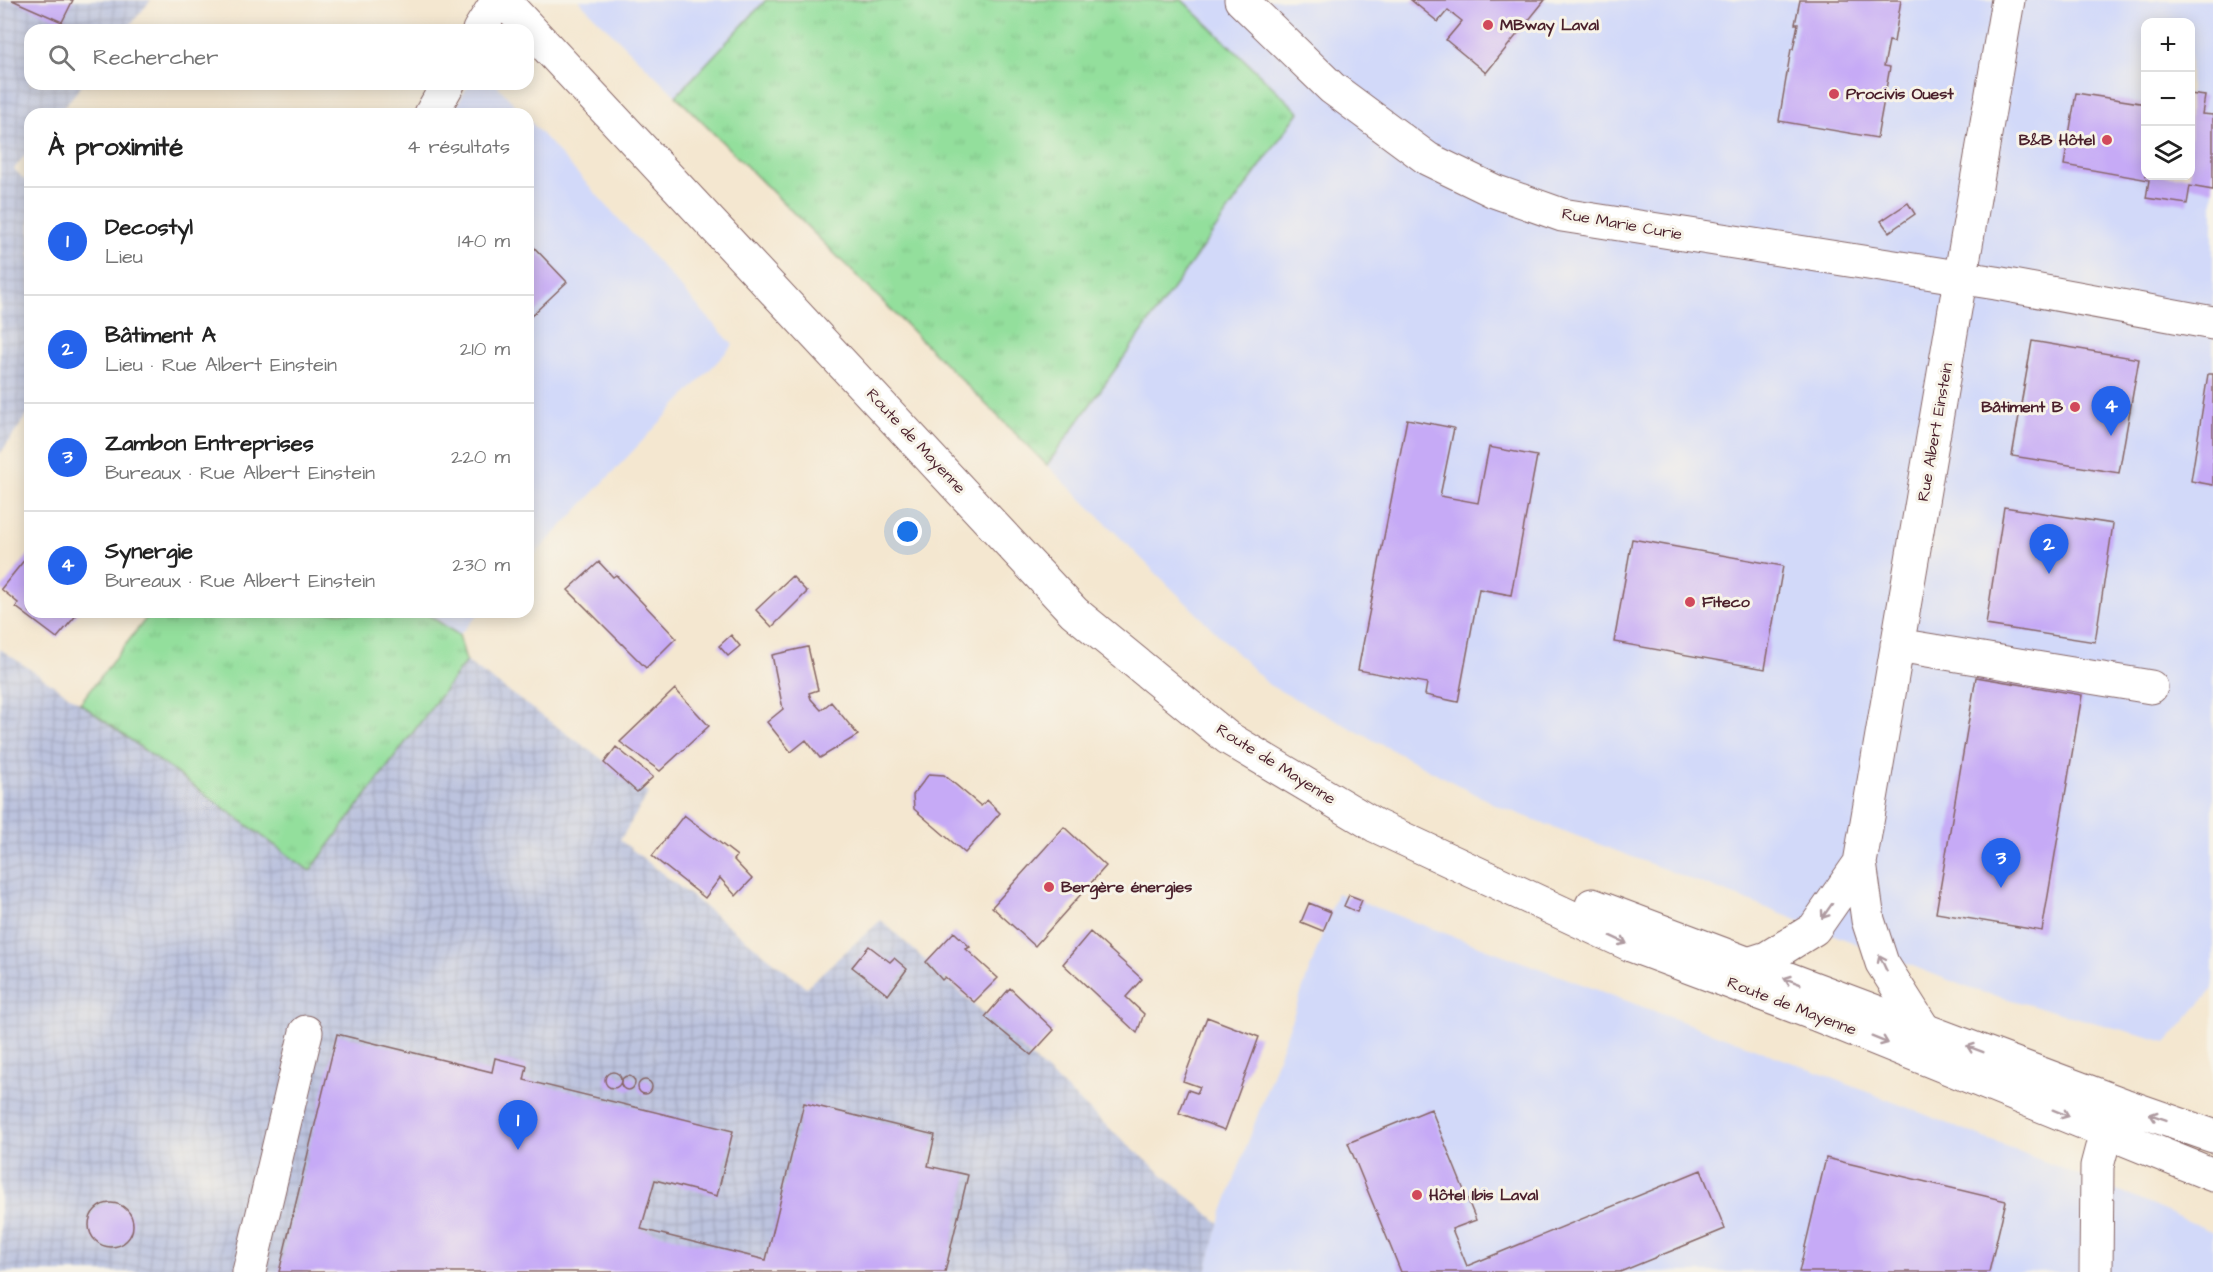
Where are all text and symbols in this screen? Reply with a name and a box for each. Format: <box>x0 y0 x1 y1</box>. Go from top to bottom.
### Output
place label: MBway Laval <box>1500 14 1600 37</box>
marker: MBway Laval <box>1481 18 1495 32</box>
map controls <box>2141 18 2195 180</box>
button: + <box>2141 18 2195 72</box>
search box <box>24 24 534 90</box>
icon: search <box>45 41 78 74</box>
text: Rechercher <box>93 42 218 73</box>
button: − <box>2141 72 2195 126</box>
place label: Procivis Ouest <box>1846 83 1954 105</box>
marker: Procivis Ouest <box>1827 87 1841 101</box>
button: layers <box>2141 126 2195 180</box>
text: À proximité <box>48 129 183 165</box>
place label: B&B Hôtel <box>2019 129 2095 151</box>
text: 4 résultats <box>407 133 510 161</box>
marker: B&B Hôtel <box>2100 133 2114 147</box>
street label: Rue Marie Curie <box>1560 203 1684 245</box>
text: Decostyl <box>105 212 193 243</box>
text: 1 <box>66 227 69 255</box>
text: 140 m <box>458 227 510 255</box>
text: Lieu <box>105 243 143 271</box>
text: Bâtiment A <box>105 320 216 351</box>
text: 2 <box>62 335 73 363</box>
text: 210 m <box>460 335 510 363</box>
text: Lieu · Rue Albert Einstein <box>105 351 337 379</box>
street label: Rue Albert Einstein <box>1912 361 1958 503</box>
street label: Route de Mayenne <box>861 383 971 499</box>
pin: 4 <box>2092 386 2130 436</box>
place label: Bâtiment B <box>1981 396 2064 418</box>
marker: Bâtiment B <box>2068 400 2082 414</box>
text: Zambon Entreprises <box>105 428 314 459</box>
text: 3 <box>62 443 73 471</box>
text: 220 m <box>451 443 510 471</box>
text: Bureaux · Rue Albert Einstein <box>105 459 375 487</box>
your location <box>893 517 922 546</box>
pin: 2 <box>2030 524 2068 574</box>
text: Synergie <box>105 536 193 567</box>
text: 4 <box>61 551 74 579</box>
text: 230 m <box>452 551 510 579</box>
text: Bureaux · Rue Albert Einstein <box>105 567 375 595</box>
place label: Fiteco <box>1702 591 1751 613</box>
marker: Fiteco <box>1683 595 1697 609</box>
street label: Route de Mayenne <box>1212 718 1340 811</box>
pin: 3 <box>1982 838 2020 888</box>
place label: Bergère énergies <box>1061 876 1192 900</box>
marker: Bergère énergies <box>1042 880 1056 894</box>
one-way arrow <box>1821 903 1833 919</box>
one-way arrow <box>1610 934 1628 946</box>
one-way arrow <box>1877 954 1889 972</box>
street label: Route de Mayenne <box>1724 971 1860 1042</box>
one-way arrow <box>1783 974 1802 985</box>
one-way arrow <box>1870 1035 1889 1046</box>
one-way arrow <box>1966 1043 1985 1054</box>
pin: 1 <box>498 1100 538 1150</box>
one-way arrow <box>2051 1108 2069 1119</box>
one-way arrow <box>2149 1110 2168 1121</box>
place label: Hôtel Ibis Laval <box>1429 1184 1539 1206</box>
marker: Hôtel Ibis Laval <box>1410 1188 1424 1202</box>

